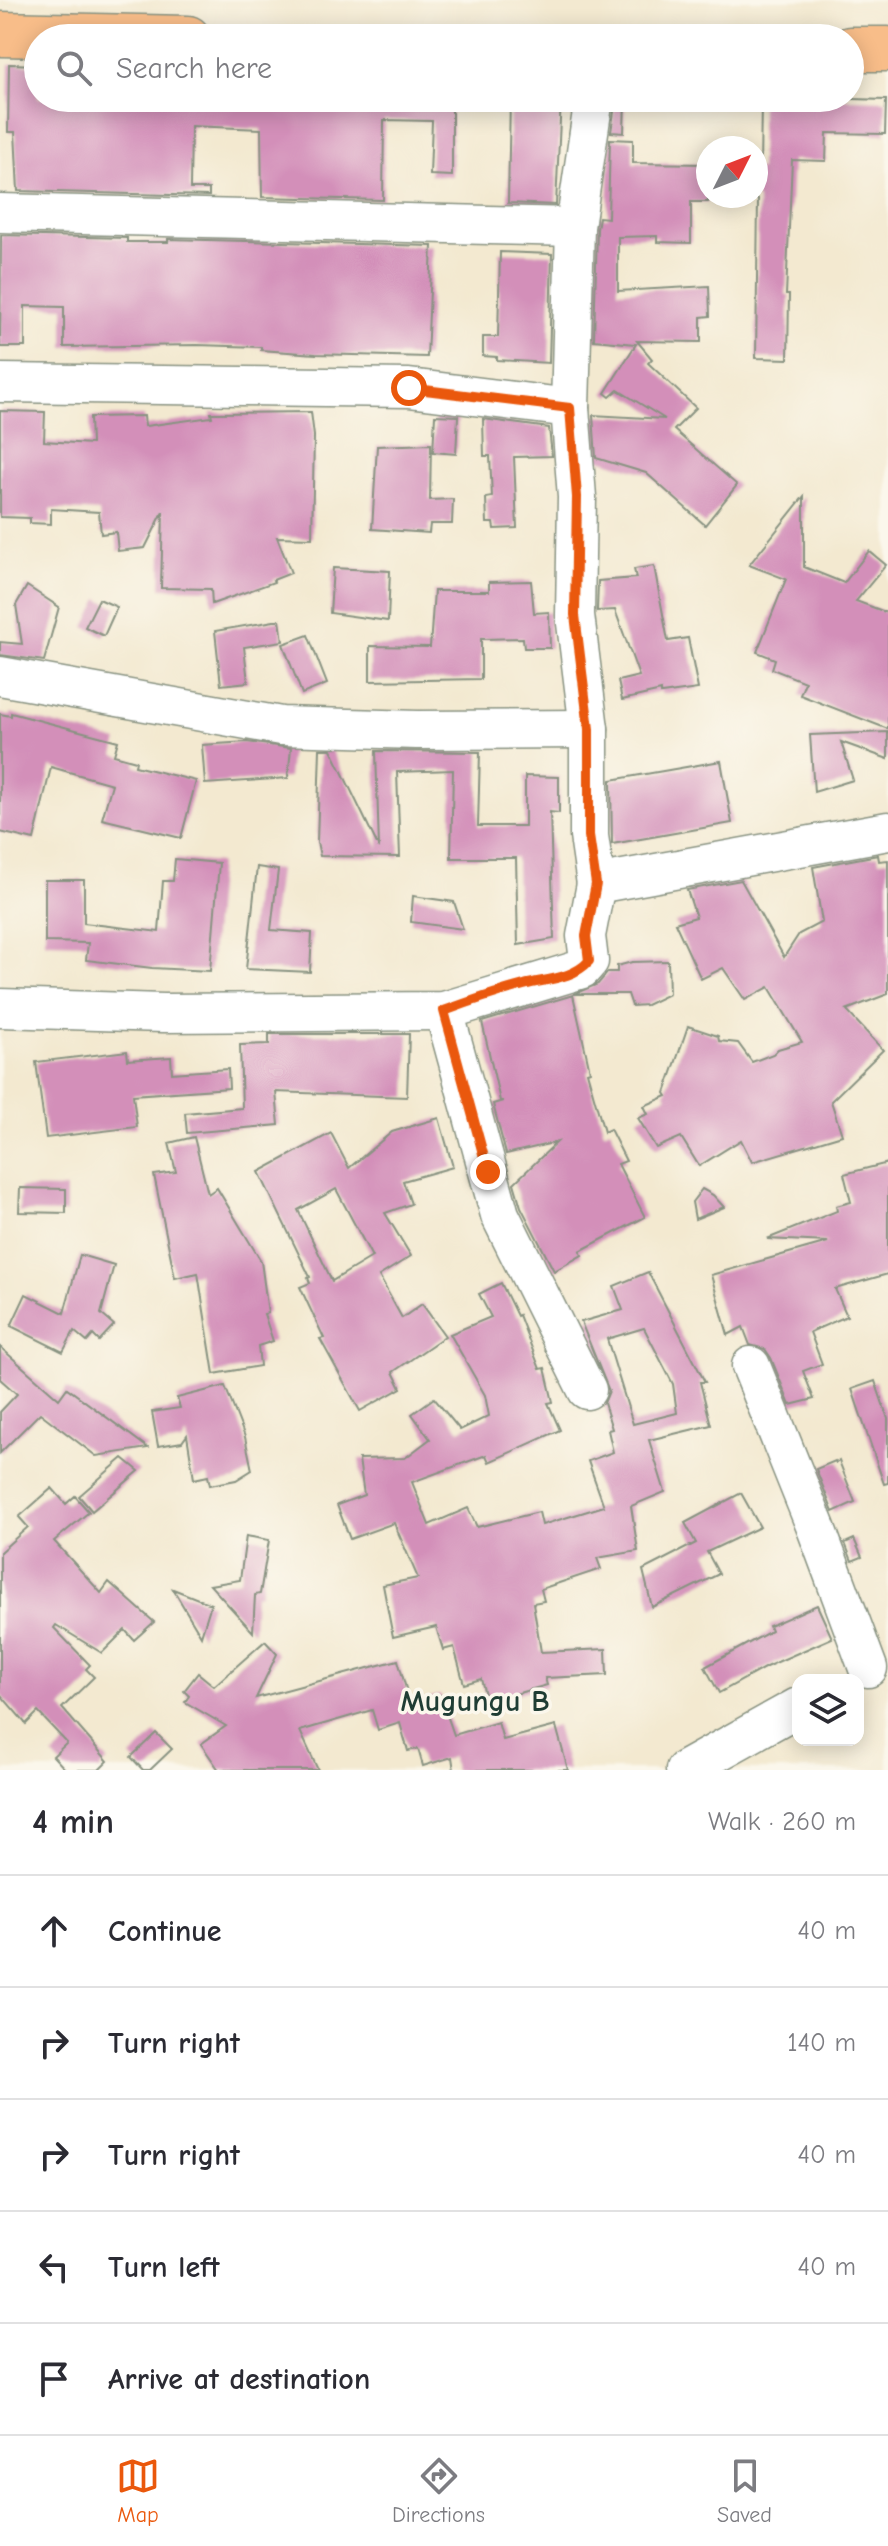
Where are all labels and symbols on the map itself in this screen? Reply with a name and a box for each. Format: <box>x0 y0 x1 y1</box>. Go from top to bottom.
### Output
north arrow <box>696 136 768 208</box>
route start <box>391 370 427 406</box>
route end <box>470 1154 506 1190</box>
district label: Mugungu B <box>401 1684 549 1719</box>

